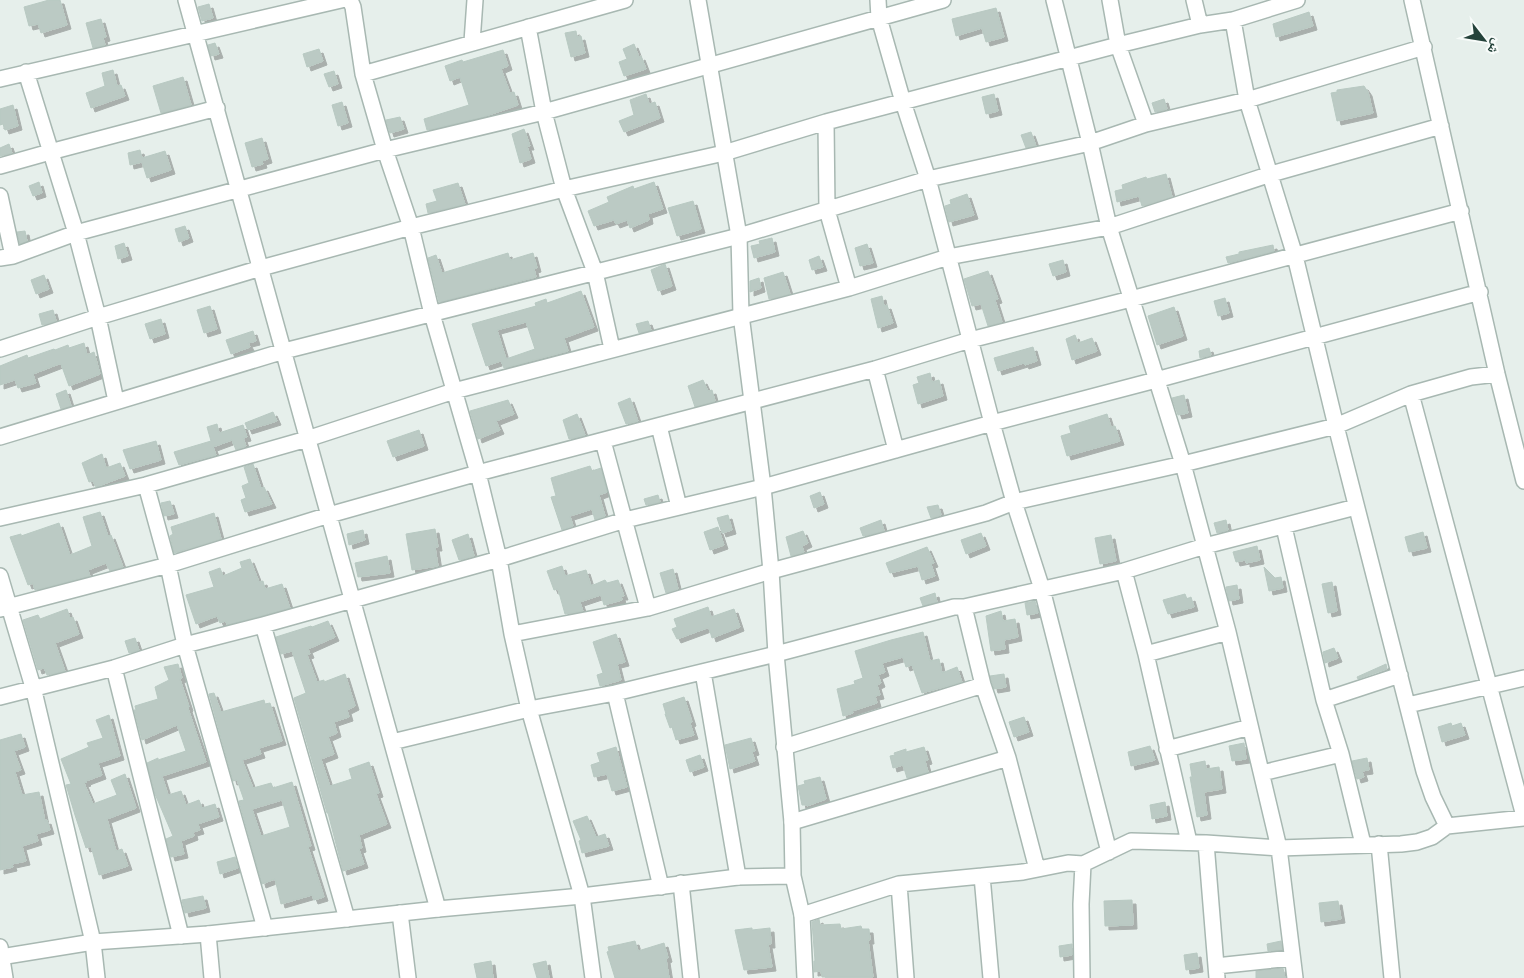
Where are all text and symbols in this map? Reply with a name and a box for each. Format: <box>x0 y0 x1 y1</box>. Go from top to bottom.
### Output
north arrow <box>1459 15 1509 65</box>
text: ش <box>1484 36 1508 58</box>

